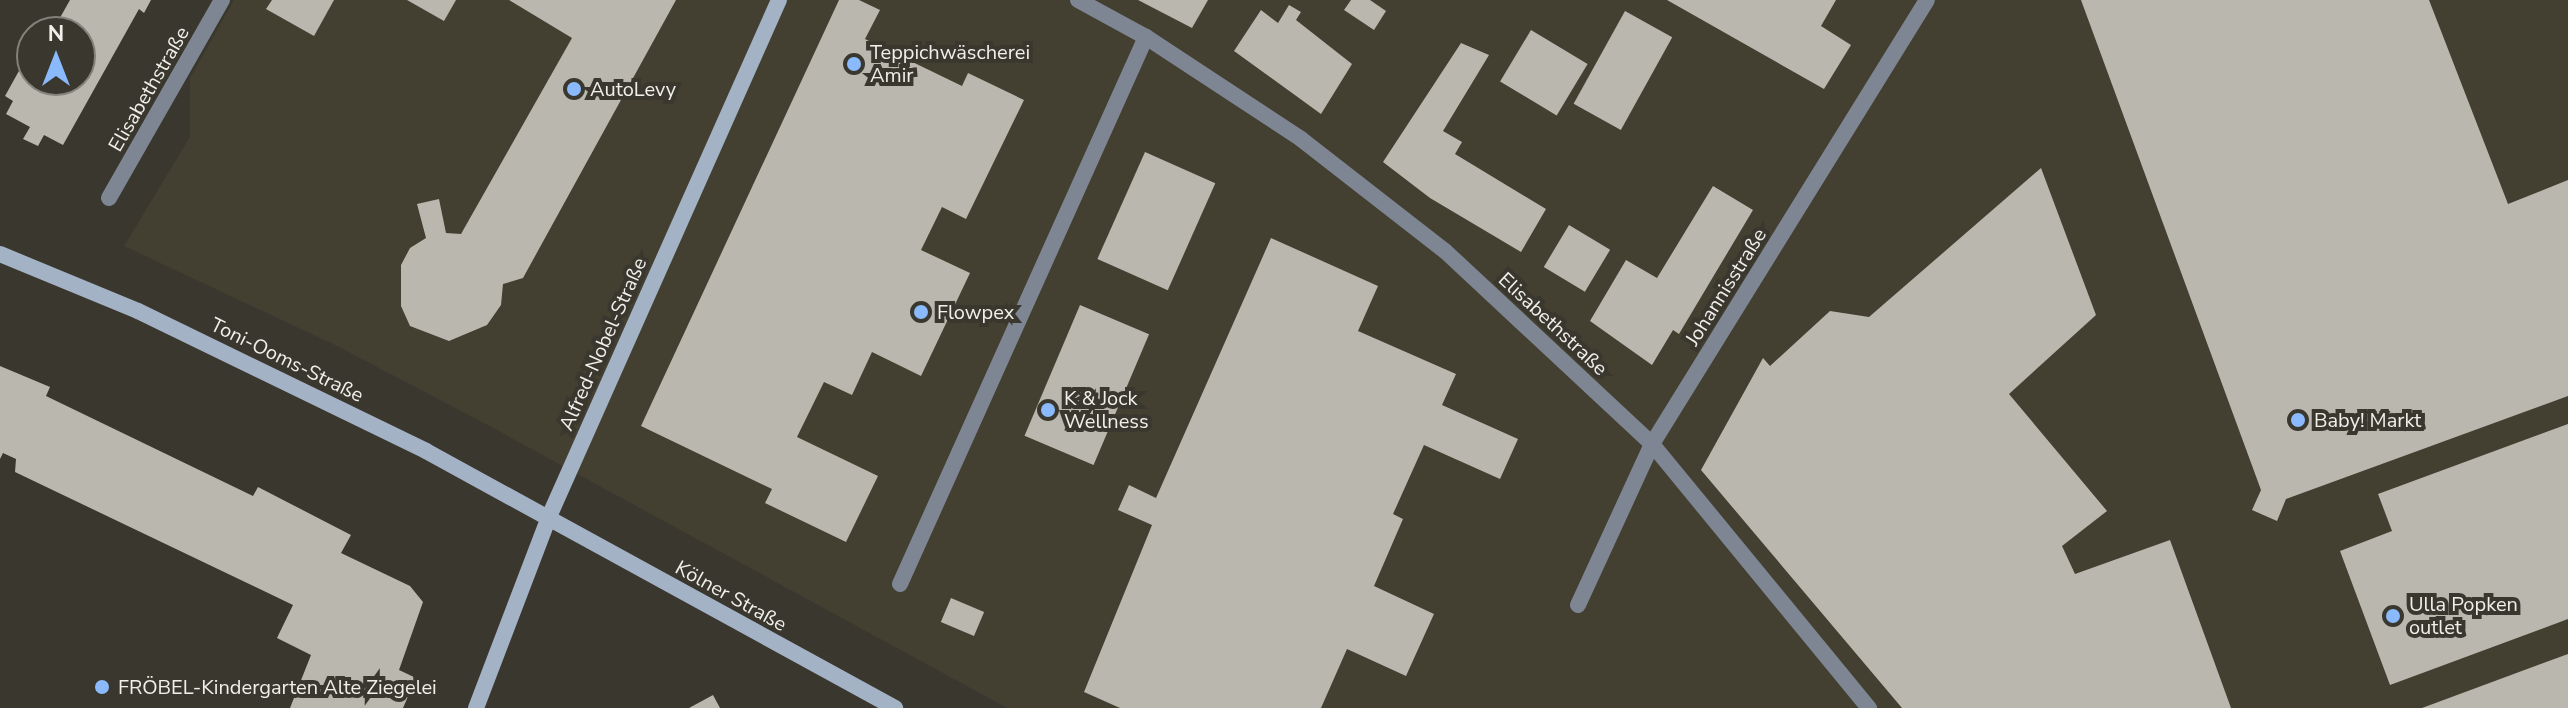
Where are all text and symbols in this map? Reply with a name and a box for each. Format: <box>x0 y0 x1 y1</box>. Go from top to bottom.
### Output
north arrow <box>16 16 96 96</box>
text: N <box>48 19 64 49</box>
street label: Elisabethstraße <box>104 22 194 156</box>
place label: Teppichwäscherei Amir <box>870 40 1030 87</box>
marker: Teppichwäscherei Amir <box>845 55 863 73</box>
place label: AutoLevy <box>590 77 676 101</box>
marker: AutoLevy <box>565 80 583 98</box>
street label: Johannisstraße <box>1680 224 1772 350</box>
street label: Alfred-Nobel-Straße <box>554 254 652 434</box>
street label: Elisabethstraße <box>1494 267 1612 381</box>
place label: Flowpex <box>937 300 1014 324</box>
marker: Flowpex <box>912 303 930 321</box>
street label: Toni-Ooms-Straße <box>207 313 367 407</box>
place label: K & Jock Wellness <box>1064 386 1149 433</box>
marker: K & Jock Wellness <box>1039 401 1057 419</box>
place label: Baby! Markt <box>2314 408 2421 432</box>
marker: Baby! Markt <box>2289 411 2307 429</box>
street label: Kölner Straße <box>671 556 791 636</box>
place label: Ulla Popken outlet <box>2409 592 2518 639</box>
marker: Ulla Popken outlet <box>2384 607 2402 625</box>
place label: FRÖBEL-Kindergarten Alte Ziegelei <box>118 675 437 699</box>
marker: FRÖBEL-Kindergarten Alte Ziegelei <box>93 678 111 696</box>

